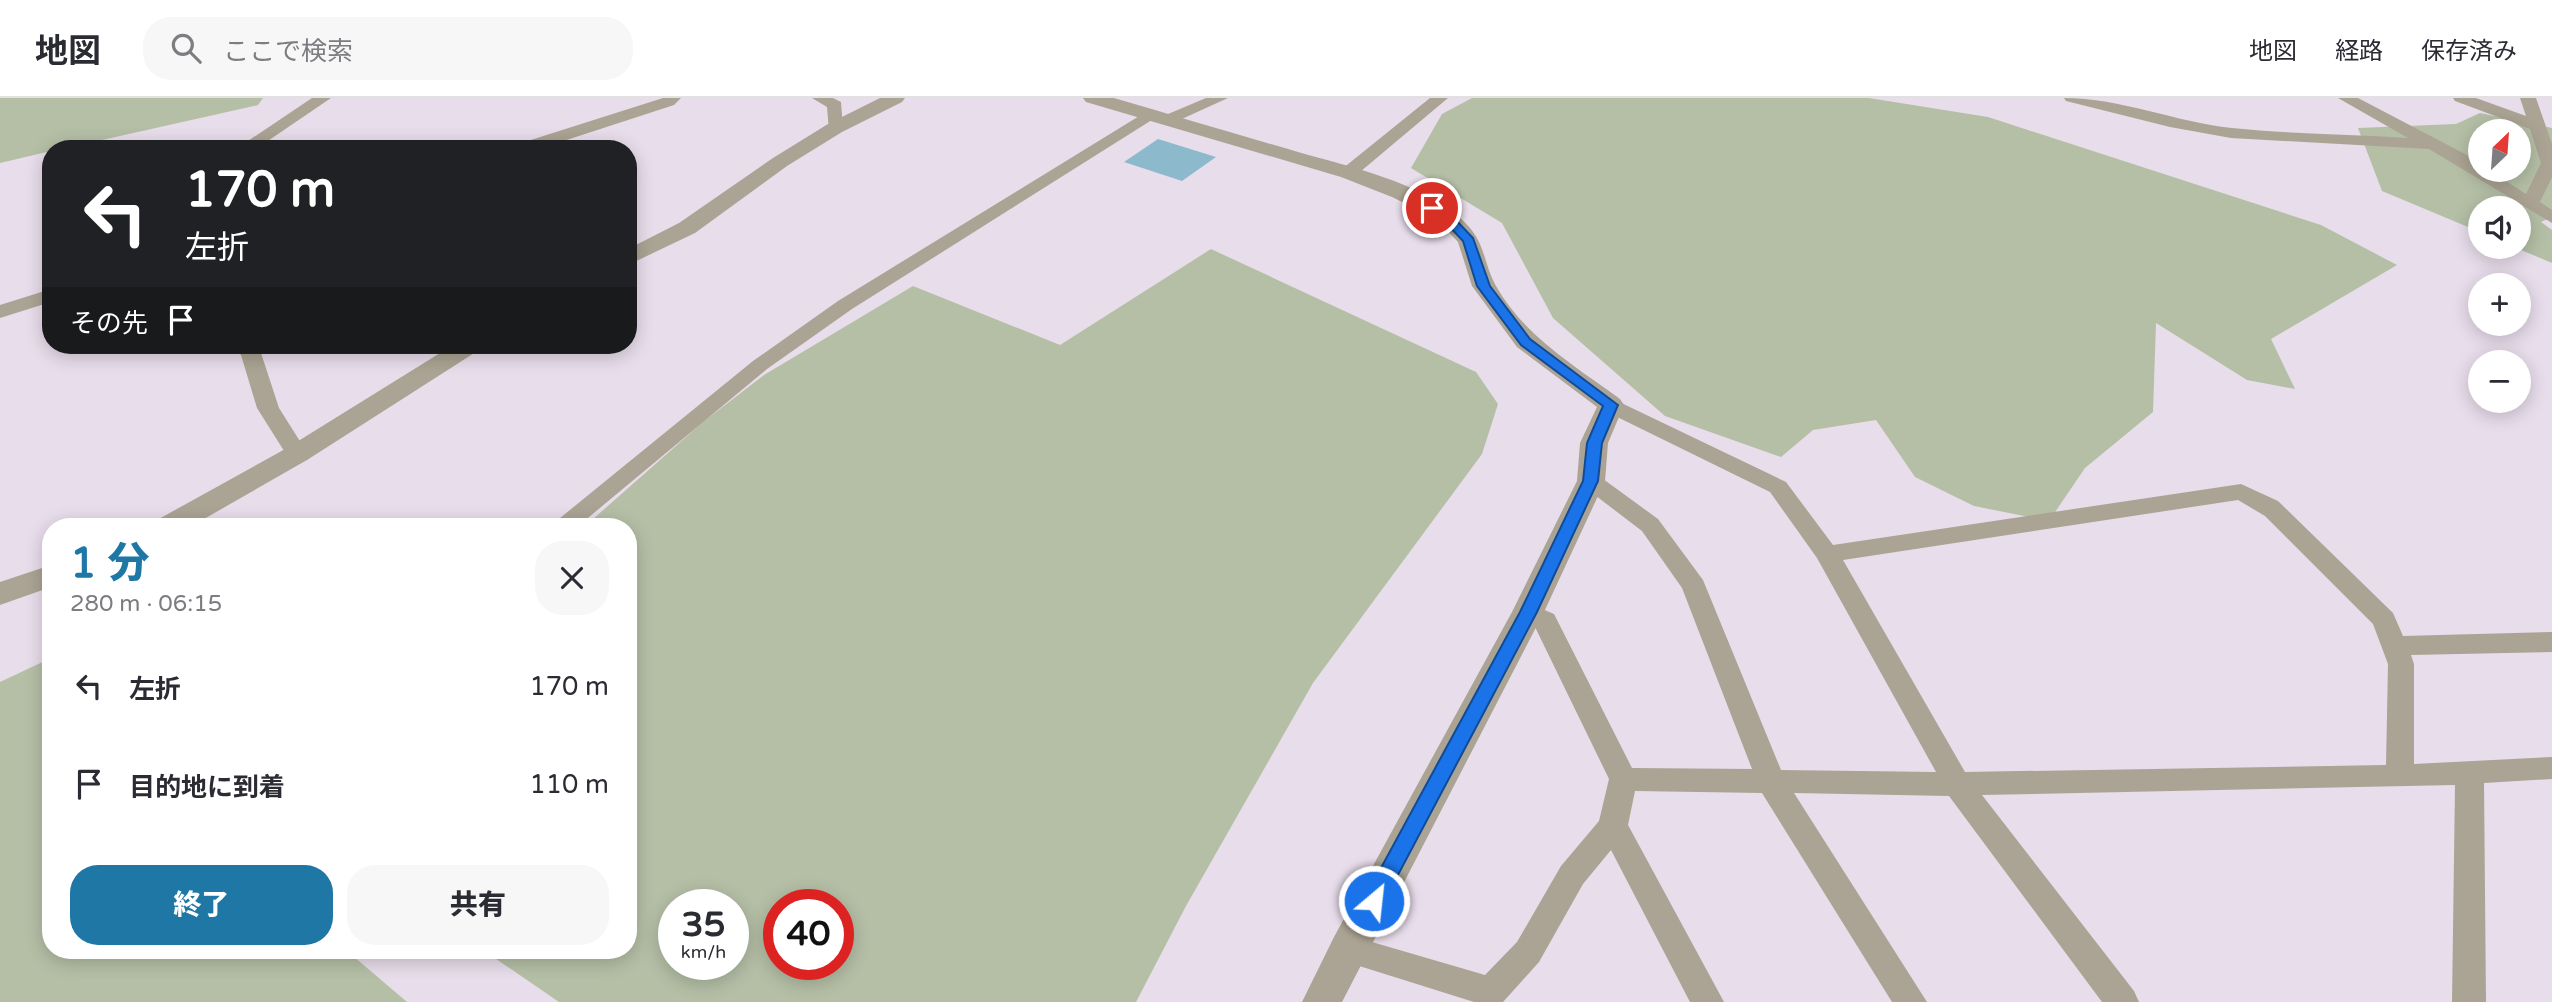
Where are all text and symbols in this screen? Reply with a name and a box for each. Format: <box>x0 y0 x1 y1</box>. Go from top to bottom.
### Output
search box <box>143 17 633 80</box>
icon: search <box>167 29 205 67</box>
text: 地図 <box>35 32 101 71</box>
text: ここで検索 <box>223 36 353 67</box>
text: 地図 <box>2249 37 2297 66</box>
text: 経路 <box>2335 37 2383 66</box>
text: 保存済み <box>2421 37 2517 66</box>
north arrow <box>2468 119 2530 182</box>
map controls <box>2468 119 2531 413</box>
text: 170 m <box>185 161 335 220</box>
icon: left <box>70 168 161 259</box>
pin <box>1402 178 1462 238</box>
icon: arrive <box>1413 189 1451 227</box>
button: sound <box>2468 196 2531 259</box>
text: 左折 <box>185 229 249 267</box>
button: + <box>2468 273 2531 336</box>
icon: arrive <box>162 301 200 339</box>
text: その先 <box>70 308 148 339</box>
button: − <box>2468 350 2531 413</box>
text: 1 分 <box>70 538 149 589</box>
button: close <box>535 541 609 615</box>
text: 280 m · 06:15 <box>70 590 222 618</box>
icon: left <box>70 667 108 705</box>
text: 170 m <box>529 671 609 702</box>
text: 左折 <box>129 674 181 705</box>
icon: arrive <box>70 765 108 803</box>
text: 110 m <box>529 769 609 800</box>
text: 目的地に到着 <box>129 772 285 803</box>
position arrow <box>1337 864 1411 938</box>
button: 終了 <box>70 865 333 945</box>
button: 共有 <box>347 865 609 945</box>
speed limit sign: 40 <box>763 889 854 980</box>
text: 35 <box>682 904 725 946</box>
text: km/h <box>681 941 726 963</box>

